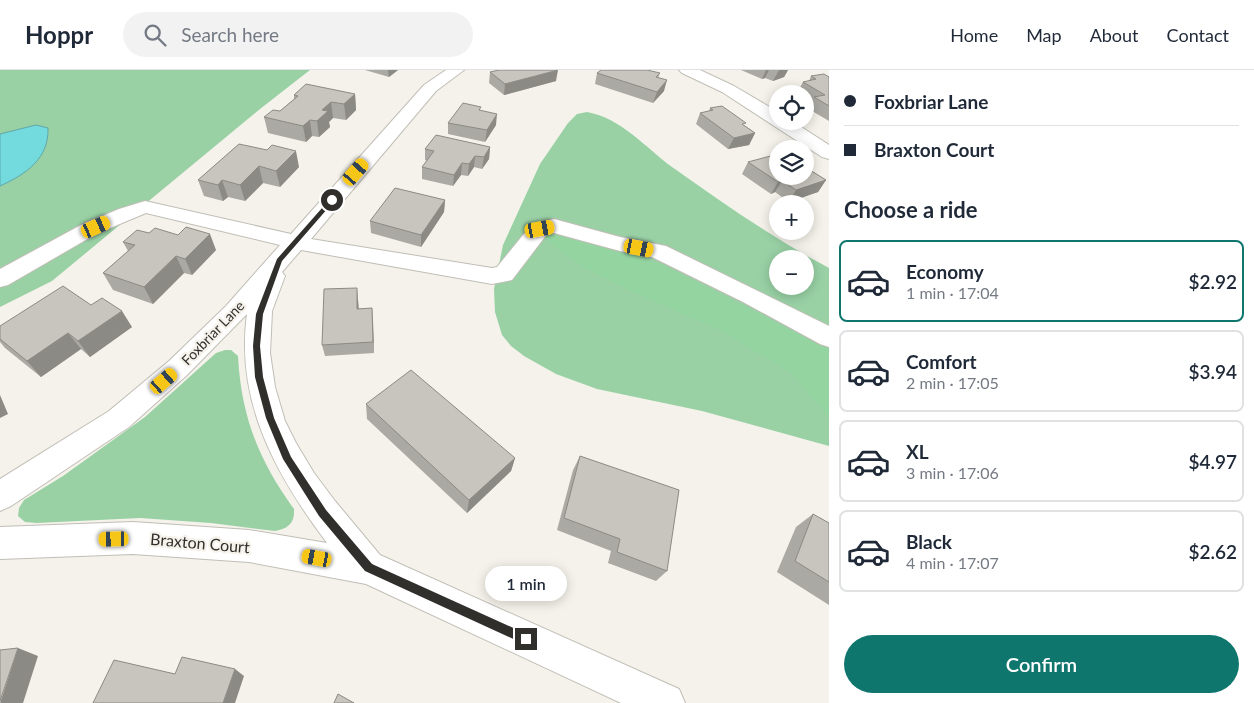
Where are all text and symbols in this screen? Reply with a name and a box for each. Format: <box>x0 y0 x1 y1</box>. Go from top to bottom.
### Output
search box <box>123 12 473 57</box>
text: Hoppr <box>25 20 93 49</box>
icon: search <box>141 21 169 49</box>
text: Search here <box>181 23 279 46</box>
text: Home <box>950 24 998 46</box>
text: Map <box>1026 24 1062 46</box>
text: About <box>1090 24 1139 46</box>
text: Contact <box>1167 24 1229 46</box>
map controls <box>769 85 814 295</box>
button: locate <box>769 85 814 130</box>
text: Foxbriar Lane <box>874 90 988 113</box>
text: Braxton Court <box>874 138 994 161</box>
button: layers <box>769 140 814 185</box>
car <box>340 156 371 188</box>
route start <box>321 189 343 211</box>
button: + <box>769 195 814 240</box>
text: Choose a ride <box>844 196 978 223</box>
car <box>79 214 112 240</box>
car <box>523 219 556 239</box>
car <box>622 238 655 258</box>
button: − <box>769 250 814 295</box>
icon: car <box>846 259 891 304</box>
text: Economy <box>906 260 984 283</box>
text: $2.92 <box>1188 270 1237 293</box>
text: 1 min · 17:04 <box>906 283 999 302</box>
street label: Foxbriar Lane <box>178 297 248 368</box>
icon: car <box>846 349 891 394</box>
text: Comfort <box>906 350 977 373</box>
text: $3.94 <box>1188 360 1237 383</box>
car <box>147 365 180 397</box>
text: 2 min · 17:05 <box>906 373 999 392</box>
icon: car <box>846 439 891 484</box>
text: XL <box>906 440 929 463</box>
text: $4.97 <box>1188 450 1237 473</box>
text: 3 min · 17:06 <box>906 463 999 482</box>
street label: Braxton Court <box>150 529 251 556</box>
icon: car <box>846 529 891 574</box>
text: Black <box>906 530 952 553</box>
car <box>98 531 129 547</box>
text: $2.62 <box>1188 540 1237 563</box>
car <box>300 548 333 568</box>
text: 4 min · 17:07 <box>906 553 999 572</box>
callout: 1 min <box>485 566 567 602</box>
text: 1 min <box>506 574 546 593</box>
route end <box>515 628 537 650</box>
button: Confirm <box>844 635 1239 693</box>

